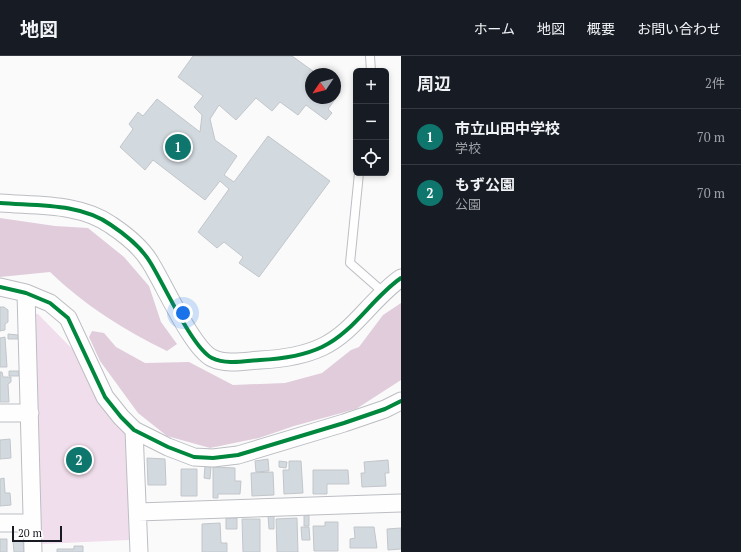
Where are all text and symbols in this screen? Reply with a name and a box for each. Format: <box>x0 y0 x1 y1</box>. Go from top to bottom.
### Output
text: 地図 <box>20 16 58 41</box>
text: ホーム <box>473 19 515 38</box>
text: 地図 <box>537 19 565 38</box>
text: 概要 <box>587 19 615 38</box>
text: お問い合わせ <box>637 19 721 38</box>
north arrow <box>305 68 341 104</box>
map controls <box>353 68 389 176</box>
button: + <box>353 68 389 104</box>
text: 周辺 <box>417 72 451 95</box>
text: 2件 <box>705 74 725 92</box>
button: − <box>353 104 389 140</box>
text: 市立山田中学校 <box>455 118 560 138</box>
text: 1 <box>426 128 434 146</box>
text: 70 m <box>697 128 725 146</box>
pin: 1 <box>165 132 191 162</box>
text: 学校 <box>455 139 481 157</box>
button: locate <box>353 140 389 176</box>
text: もず公園 <box>455 174 515 194</box>
text: 2 <box>426 184 434 202</box>
text: 70 m <box>697 184 725 202</box>
text: 公園 <box>455 195 481 213</box>
your location <box>173 303 193 323</box>
pin: 2 <box>66 445 92 475</box>
scale bar <box>12 524 62 543</box>
text: 20 m <box>18 526 42 540</box>

